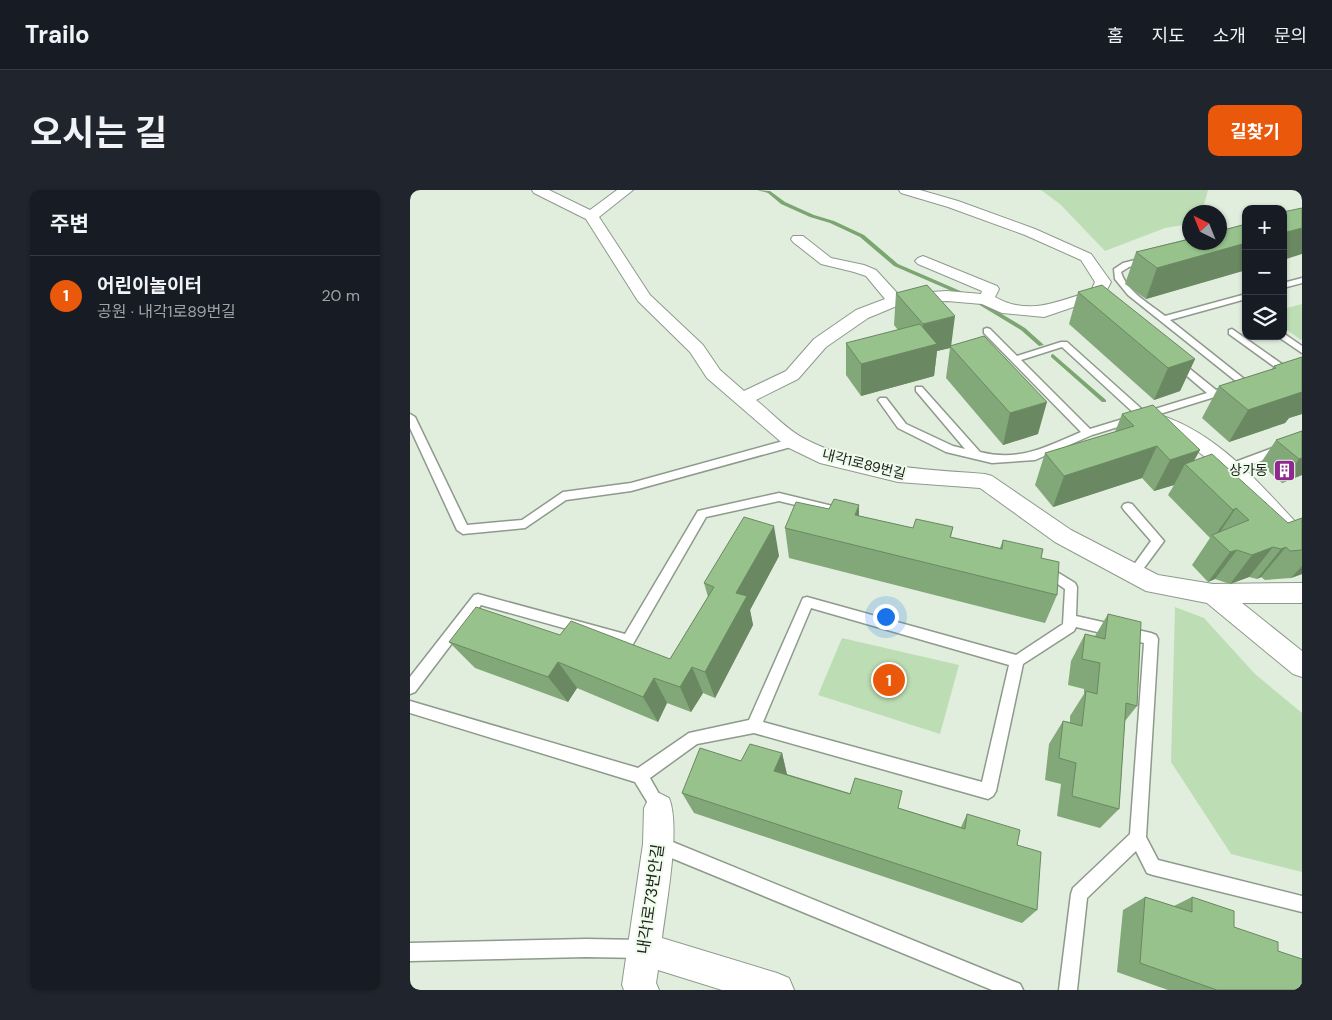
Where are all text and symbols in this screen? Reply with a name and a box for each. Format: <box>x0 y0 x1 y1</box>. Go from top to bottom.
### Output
text: Trailo <box>25 19 90 50</box>
text: 홈 <box>1107 24 1124 48</box>
text: 지도 <box>1152 24 1185 48</box>
text: 소개 <box>1213 24 1246 48</box>
text: 문의 <box>1274 24 1307 48</box>
button: 길찾기 <box>1208 105 1302 156</box>
text: 오시는 길 <box>30 110 167 156</box>
north arrow <box>1182 205 1227 250</box>
map controls <box>1242 205 1287 340</box>
button: + <box>1242 205 1287 250</box>
text: 주변 <box>50 210 89 238</box>
button: − <box>1242 250 1287 295</box>
text: 어린이놀이터 <box>97 273 202 298</box>
text: 1 <box>63 285 69 306</box>
text: 20 m <box>321 285 360 306</box>
button: layers <box>1242 295 1287 340</box>
text: 공원 · 내각1로89번길 <box>97 301 236 322</box>
street label: 내각1로89번길 <box>820 445 908 483</box>
building icon: 상가동 <box>1272 458 1296 482</box>
place label: 상가동 <box>1229 461 1268 479</box>
your location <box>873 604 899 630</box>
pin: 1 <box>873 661 905 699</box>
street label: 내각1로73번안길 <box>632 843 669 955</box>

